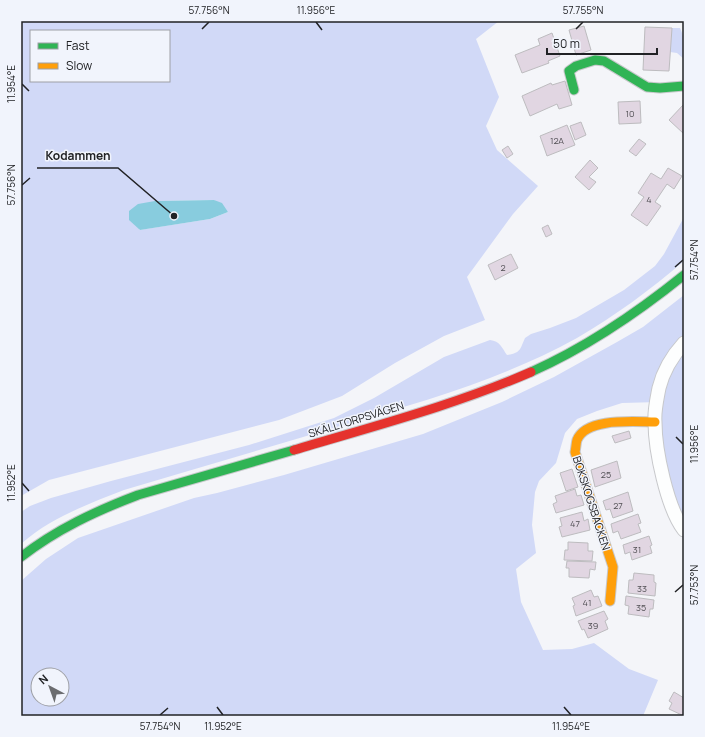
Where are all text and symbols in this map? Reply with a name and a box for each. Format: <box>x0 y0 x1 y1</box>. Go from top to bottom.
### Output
text: 57.756°N <box>188 3 230 17</box>
text: 11.956°E <box>297 3 335 17</box>
text: 57.755°N <box>563 3 603 17</box>
legend <box>30 30 170 82</box>
scale bar <box>547 30 657 56</box>
text: 50 m <box>553 35 580 52</box>
text: Fast <box>66 37 90 54</box>
text: Slow <box>66 57 92 74</box>
text: 11.954°E <box>4 65 18 103</box>
house number: 10 <box>626 107 635 120</box>
house number: 12A <box>550 134 564 147</box>
callout: Kodammen <box>37 144 118 168</box>
text: Kodammen <box>45 147 111 164</box>
text: 57.756°N <box>4 164 18 206</box>
house number: 4 <box>646 193 652 206</box>
text: 57.754°N <box>687 239 701 280</box>
house number: 2 <box>500 261 506 274</box>
street label: SKÄLLTORPSVÄGEN <box>306 397 406 441</box>
text: 11.956°E <box>687 425 701 463</box>
street label: BOKSKOGSBACKEN <box>570 454 614 552</box>
text: 11.952°E <box>4 464 18 502</box>
house number: 25 <box>601 468 611 481</box>
house number: 27 <box>613 499 623 512</box>
house number: 47 <box>570 517 580 530</box>
house number: 31 <box>633 543 641 556</box>
text: 57.753°N <box>687 565 701 605</box>
house number: 33 <box>637 582 647 595</box>
house number: 41 <box>583 596 591 609</box>
house number: 35 <box>636 601 646 614</box>
house number: 39 <box>588 619 598 632</box>
north arrow <box>30 667 70 707</box>
text: N <box>35 671 51 687</box>
text: 57.754°N <box>140 719 181 733</box>
text: 11.952°E <box>204 719 242 733</box>
text: 11.954°E <box>552 719 590 733</box>

